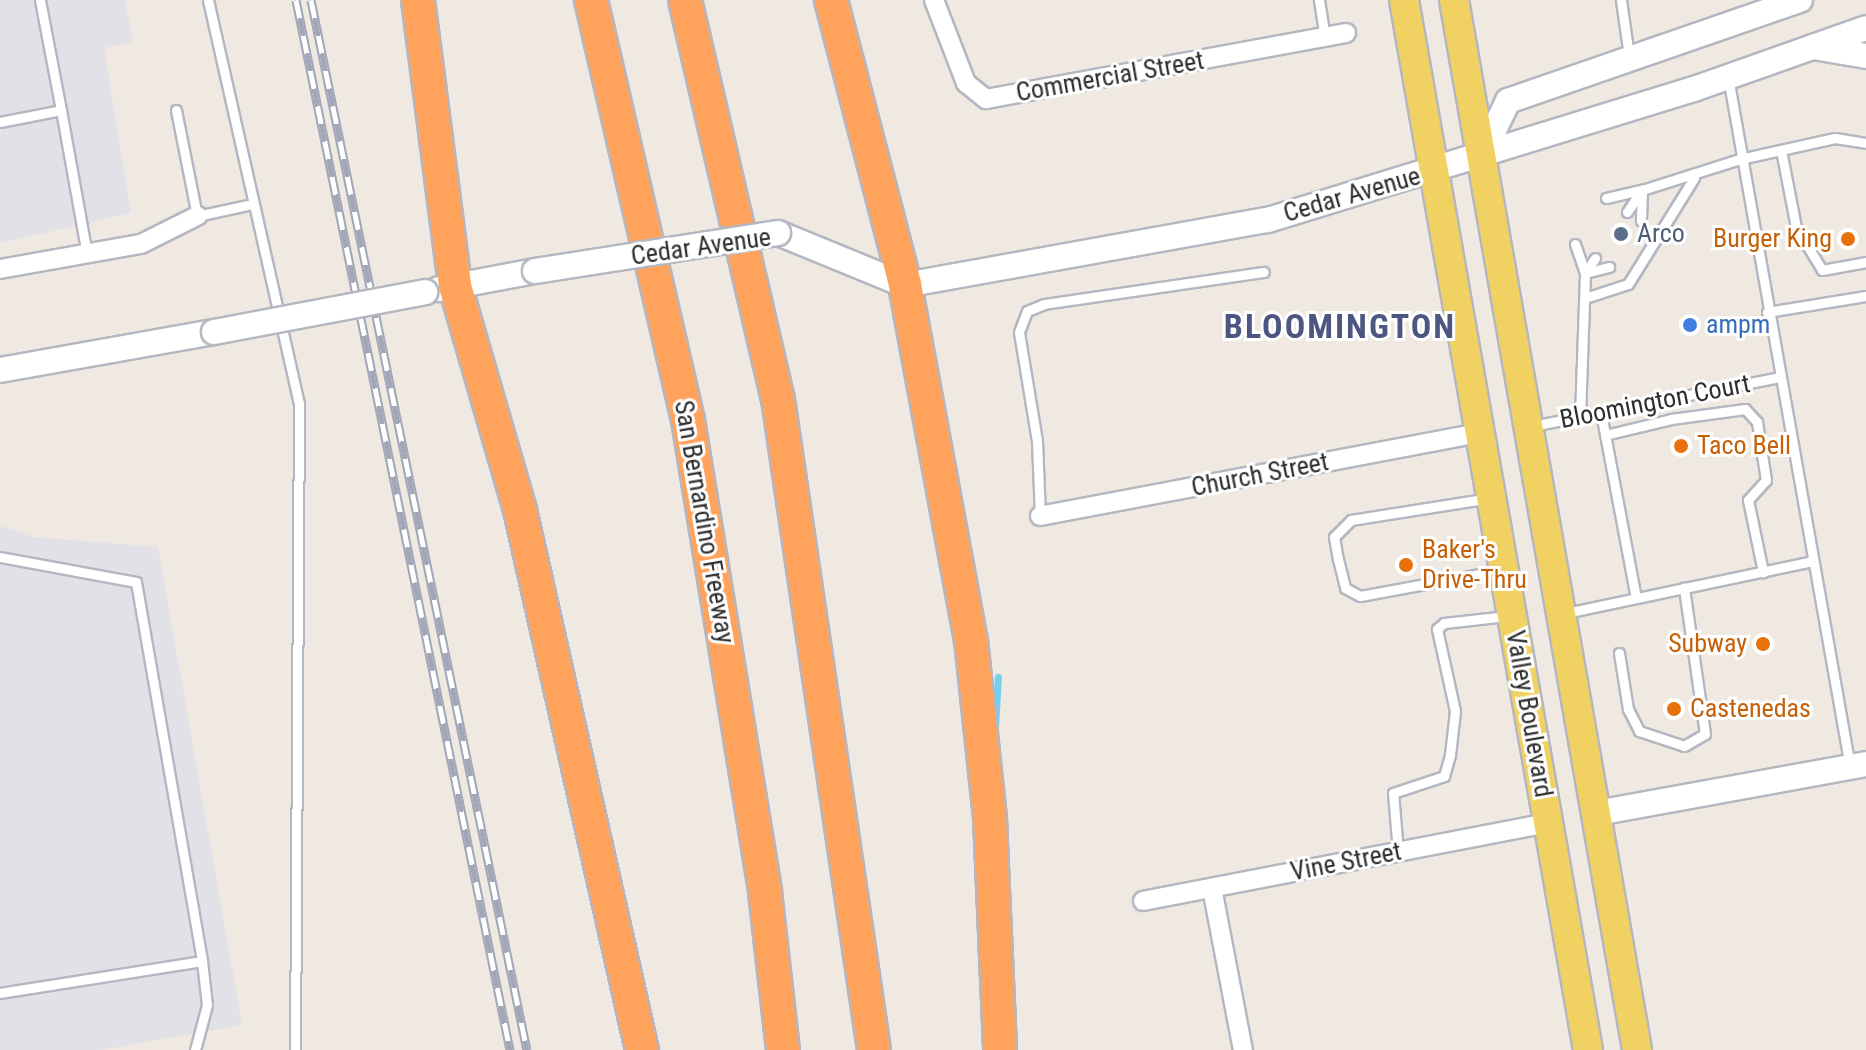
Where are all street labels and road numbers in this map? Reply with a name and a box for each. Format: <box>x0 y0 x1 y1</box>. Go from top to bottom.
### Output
street label: Commercial Street <box>1014 45 1206 109</box>
street label: Cedar Avenue <box>1280 161 1424 229</box>
street label: Cedar Avenue <box>629 222 773 272</box>
street label: Bloomington Court <box>1557 368 1753 436</box>
street label: San Bernardino Freeway <box>667 398 741 646</box>
street label: Church Street <box>1189 446 1331 504</box>
street label: Valley Boulevard <box>1499 628 1559 800</box>
street label: Vine Street <box>1288 836 1404 888</box>

